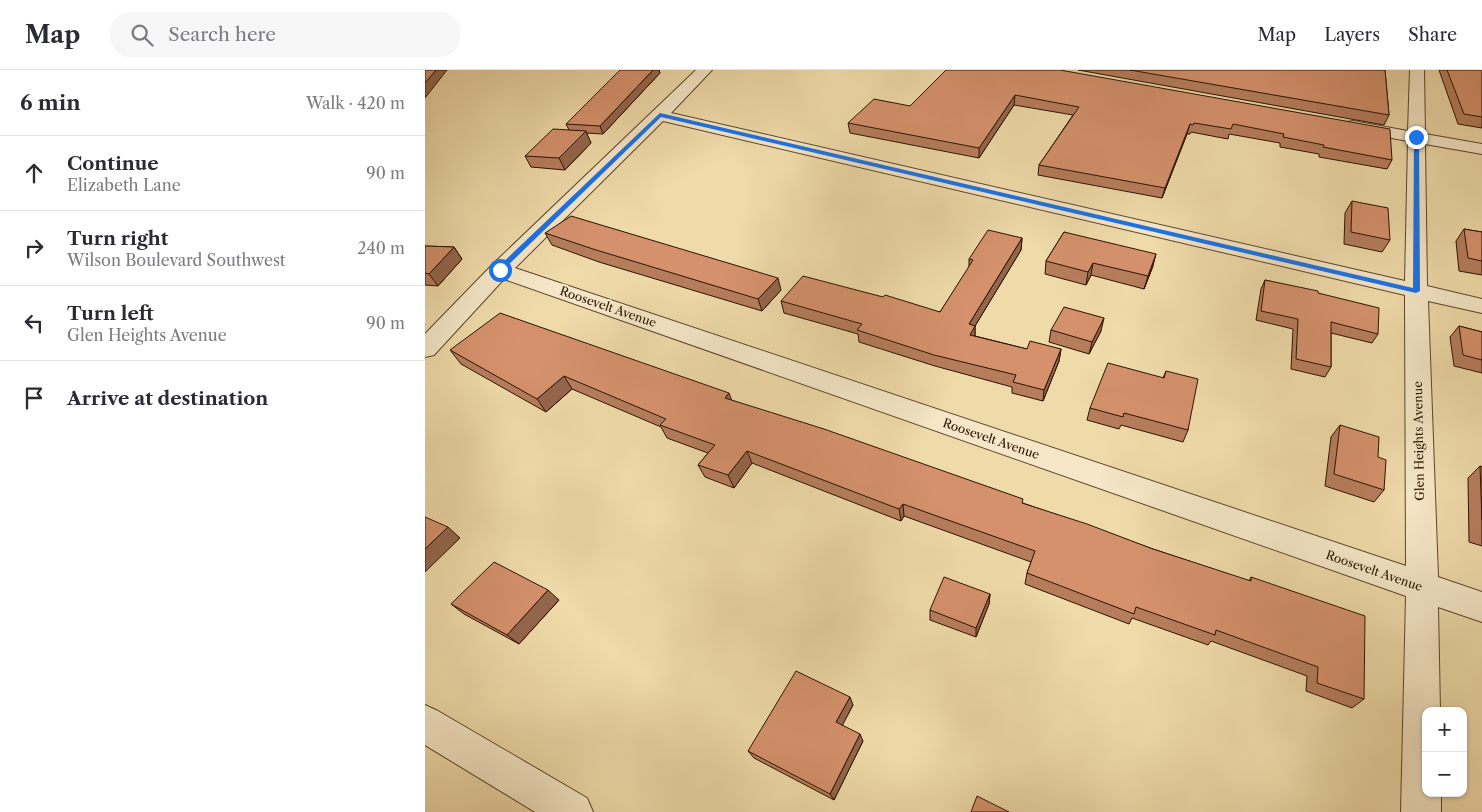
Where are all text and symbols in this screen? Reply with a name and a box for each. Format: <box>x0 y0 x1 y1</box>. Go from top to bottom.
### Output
search box <box>110 12 460 57</box>
text: Map <box>25 20 80 49</box>
icon: search <box>128 21 156 49</box>
text: Search here <box>168 23 276 46</box>
text: Map <box>1258 24 1296 46</box>
text: Layers <box>1324 24 1380 46</box>
text: Share <box>1408 24 1457 46</box>
text: 6 min <box>20 90 81 115</box>
text: Walk · 420 m <box>306 93 405 113</box>
route end <box>1405 126 1428 149</box>
text: Continue <box>67 152 159 175</box>
icon: ahead <box>20 159 48 187</box>
text: 90 m <box>366 163 405 183</box>
text: Elizabeth Lane <box>67 175 181 195</box>
text: Turn right <box>67 227 168 250</box>
icon: right <box>20 234 48 262</box>
text: 240 m <box>357 238 405 258</box>
text: Wilson Boulevard Southwest <box>67 250 285 270</box>
route start <box>489 259 512 282</box>
street label: Roosevelt Avenue <box>558 283 659 330</box>
text: Turn left <box>67 302 154 325</box>
icon: left <box>20 309 48 337</box>
text: 90 m <box>366 313 405 333</box>
text: Glen Heights Avenue <box>67 325 227 345</box>
street label: Glen Heights Avenue <box>1410 381 1427 501</box>
icon: arrive <box>20 384 48 412</box>
text: Arrive at destination <box>67 387 268 410</box>
street label: Roosevelt Avenue <box>941 415 1042 462</box>
street label: Roosevelt Avenue <box>1324 547 1425 594</box>
map controls <box>1422 707 1467 797</box>
button: + <box>1422 707 1467 752</box>
button: − <box>1422 752 1467 797</box>

